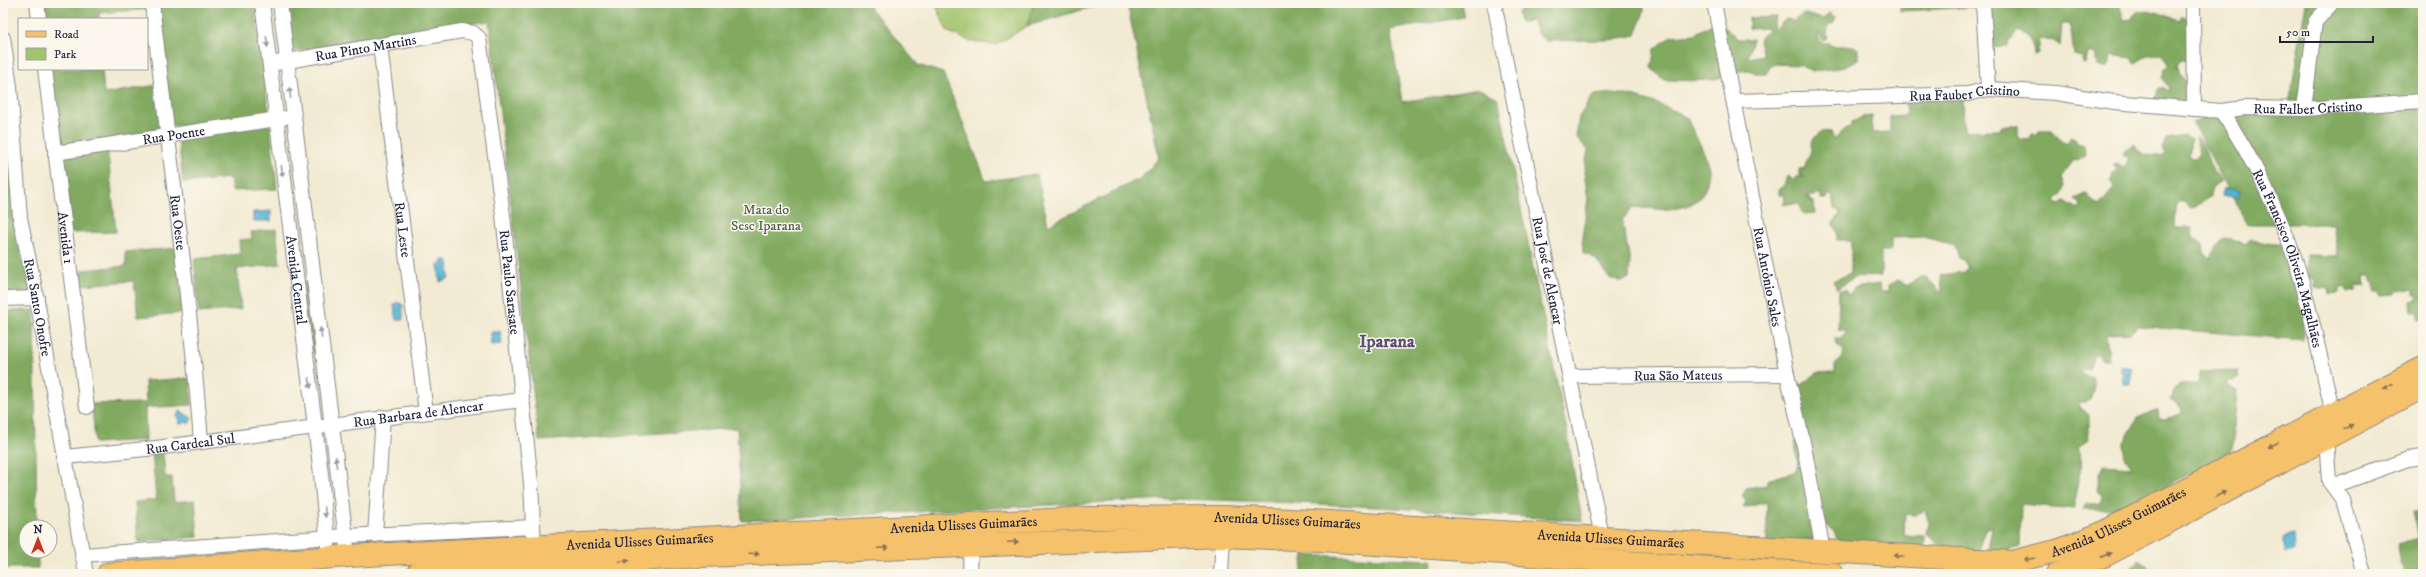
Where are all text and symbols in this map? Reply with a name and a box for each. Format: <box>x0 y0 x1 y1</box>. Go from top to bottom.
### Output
legend <box>18 18 148 70</box>
scale bar <box>2280 18 2373 44</box>
text: 50 m <box>2286 25 2310 40</box>
text: Road <box>54 27 79 42</box>
street label: Rua Pinto Martins <box>314 31 418 66</box>
one-way arrow <box>264 36 270 48</box>
text: Park <box>54 47 76 62</box>
street label: Rua Fauber Cristino <box>1909 81 2021 106</box>
one-way arrow <box>287 87 294 99</box>
street label: Rua Falber Cristino <box>2253 97 2363 119</box>
street label: Rua Poente <box>141 122 206 149</box>
one-way arrow <box>279 165 285 177</box>
street label: Rua Francisco Oliveira Magalhães <box>2247 166 2326 350</box>
street label: Rua Oeste <box>165 194 190 251</box>
street label: Rua Leste <box>390 201 415 259</box>
park label: Mata do Sesc Iparana <box>731 201 801 235</box>
street label: Avenida 1 <box>53 211 77 265</box>
street label: Rua José de Alencar <box>1527 215 1567 327</box>
street label: Rua Antônio Sales <box>1748 226 1786 329</box>
street label: Rua Paulo Sarasate <box>495 229 523 336</box>
street label: Avenida Central <box>281 234 310 326</box>
street label: Rua Santo Onofre <box>19 257 55 358</box>
one-way arrow <box>318 327 324 339</box>
district label: Iparana <box>1359 331 1415 353</box>
street label: Rua São Mateus <box>1634 367 1723 385</box>
one-way arrow <box>307 377 313 389</box>
one-way arrow <box>2383 383 2394 389</box>
street label: Rua Barbara de Alencar <box>352 397 485 432</box>
one-way arrow <box>2343 423 2354 430</box>
street label: Rua Cardeal Sul <box>145 430 237 459</box>
one-way arrow <box>2267 442 2279 448</box>
one-way arrow <box>333 456 339 468</box>
street label: Avenida Ulisses Guimarães <box>2049 483 2189 562</box>
one-way arrow <box>2216 491 2227 498</box>
one-way arrow <box>322 506 328 518</box>
street label: Avenida Ulisses Guimarães <box>1214 509 1362 534</box>
street label: Avenida Ulisses Guimarães <box>890 513 1038 538</box>
north arrow <box>18 519 58 559</box>
text: N <box>33 523 43 537</box>
street label: Avenida Ulisses Guimarães <box>1537 526 1685 553</box>
street label: Avenida Ulisses Guimarães <box>566 529 714 555</box>
one-way arrow <box>1007 539 1019 546</box>
one-way arrow <box>877 544 889 551</box>
one-way arrow <box>748 550 760 557</box>
one-way arrow <box>1893 552 1905 559</box>
one-way arrow <box>2101 552 2112 558</box>
one-way arrow <box>2023 556 2035 562</box>
one-way arrow <box>618 557 630 564</box>

